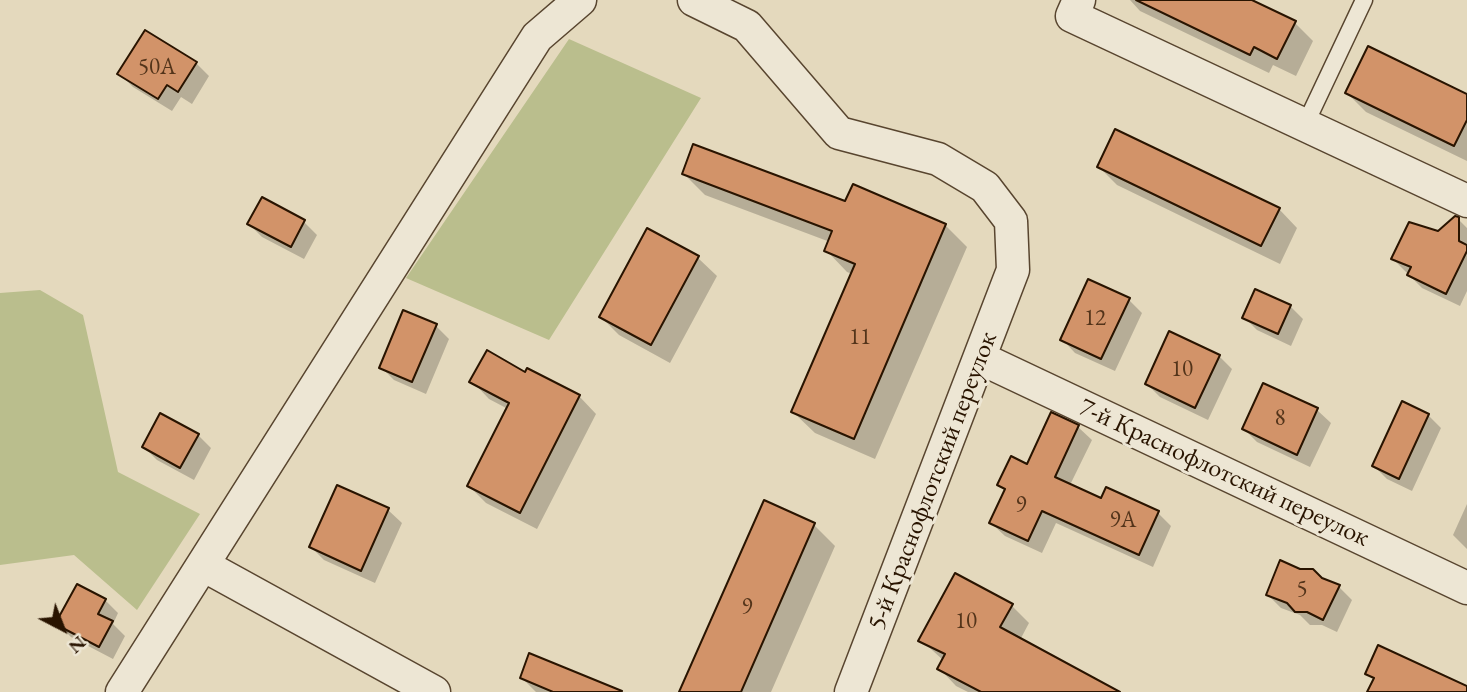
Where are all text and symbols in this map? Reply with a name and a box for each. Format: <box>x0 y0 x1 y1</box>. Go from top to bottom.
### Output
house number: 50А <box>138 54 176 82</box>
house number: 12 <box>1084 305 1106 333</box>
house number: 11 <box>849 324 871 352</box>
street label: 5-й Краснофлотский переулок <box>862 327 1004 635</box>
house number: 10 <box>1171 356 1193 384</box>
street label: 7-й Краснофлотский переулок <box>1074 392 1374 554</box>
house number: 8 <box>1274 405 1286 433</box>
house number: 9 <box>1015 492 1027 520</box>
house number: 9А <box>1110 507 1136 535</box>
house number: 5 <box>1296 576 1308 604</box>
north arrow <box>28 594 98 664</box>
house number: 9 <box>741 594 753 622</box>
house number: 10 <box>955 608 977 636</box>
text: N <box>63 631 91 659</box>

